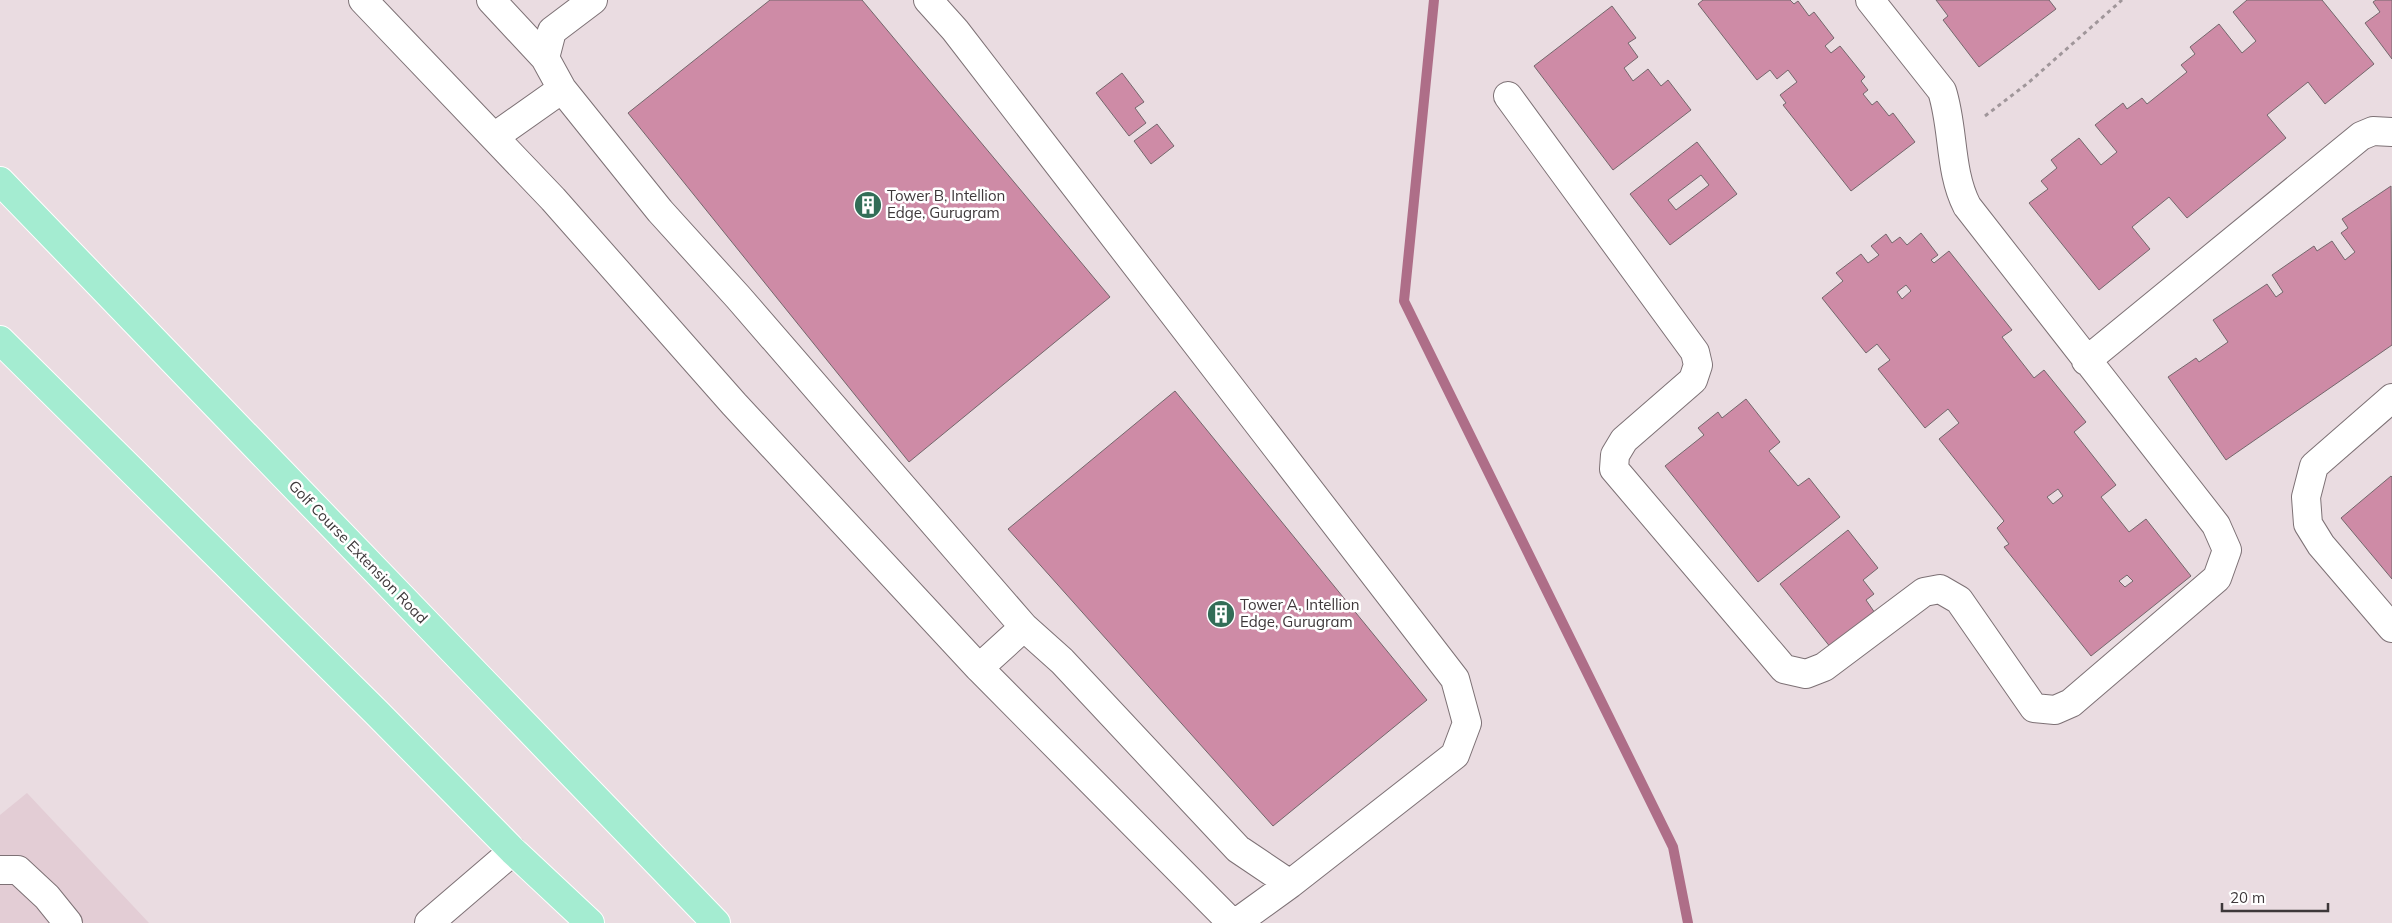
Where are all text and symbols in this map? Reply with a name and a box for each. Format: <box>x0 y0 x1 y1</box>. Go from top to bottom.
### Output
place label: Tower B, Intellion Edge, Gurugram <box>887 186 1005 222</box>
building icon: Tower B, Intellion Edge, Gurugram <box>853 190 883 220</box>
street label: Golf Course Extension Road <box>285 476 432 627</box>
place label: Tower A, Intellion Edge, Gurugram <box>1240 595 1360 631</box>
building icon: Tower A, Intellion Edge, Gurugram <box>1206 599 1236 629</box>
scale bar <box>2222 880 2328 912</box>
text: 20 m <box>2230 888 2265 907</box>

